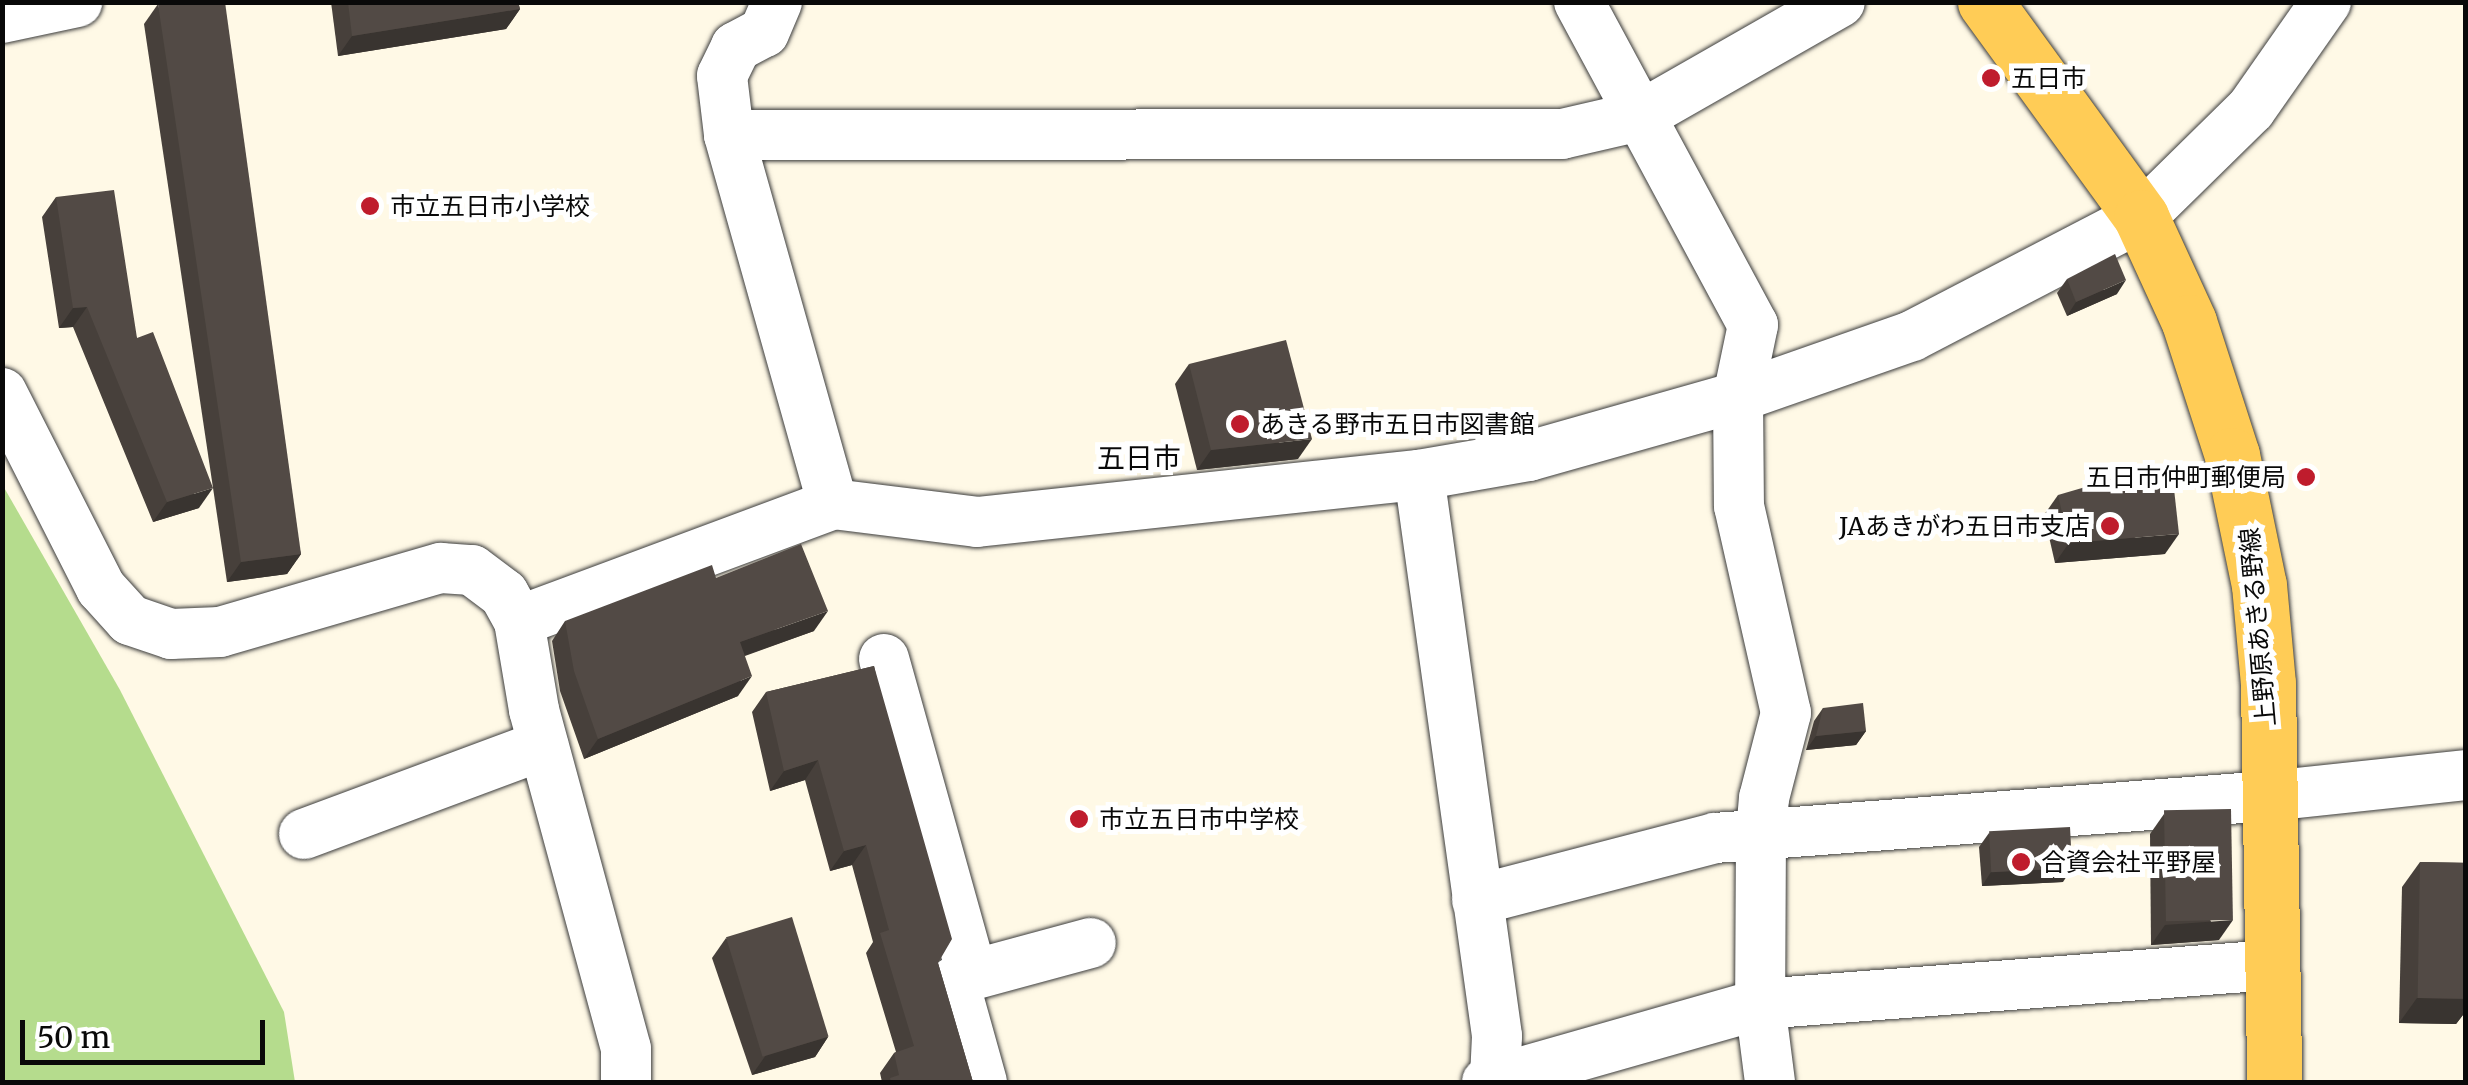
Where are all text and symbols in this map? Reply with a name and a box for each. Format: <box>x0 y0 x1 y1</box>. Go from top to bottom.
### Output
place label: 五日市 <box>2011 63 2086 93</box>
marker: 五日市 <box>1980 67 2002 89</box>
place label: 市立五日市小学校 <box>390 191 590 221</box>
marker: 市立五日市小学校 <box>359 195 381 217</box>
place label: あきる野市五日市図書館 <box>1260 409 1535 439</box>
marker: あきる野市五日市図書館 <box>1229 413 1251 435</box>
district label: 五日市 <box>1097 441 1181 475</box>
place label: 五日市仲町郵便局 <box>2086 462 2286 492</box>
marker: 五日市仲町郵便局 <box>2295 466 2317 488</box>
place label: JAあきがわ五日市支店 <box>1839 511 2090 541</box>
marker: JAあきがわ五日市支店 <box>2099 515 2121 537</box>
street label: 上野原あきる野線 <box>2234 526 2282 728</box>
place label: 市立五日市中学校 <box>1099 804 1299 834</box>
marker: 市立五日市中学校 <box>1068 808 1090 830</box>
place label: 合資会社平野屋 <box>2041 847 2216 877</box>
marker: 合資会社平野屋 <box>2010 851 2032 873</box>
scale bar <box>25 1000 270 1062</box>
text: 50 m <box>37 1018 110 1056</box>

